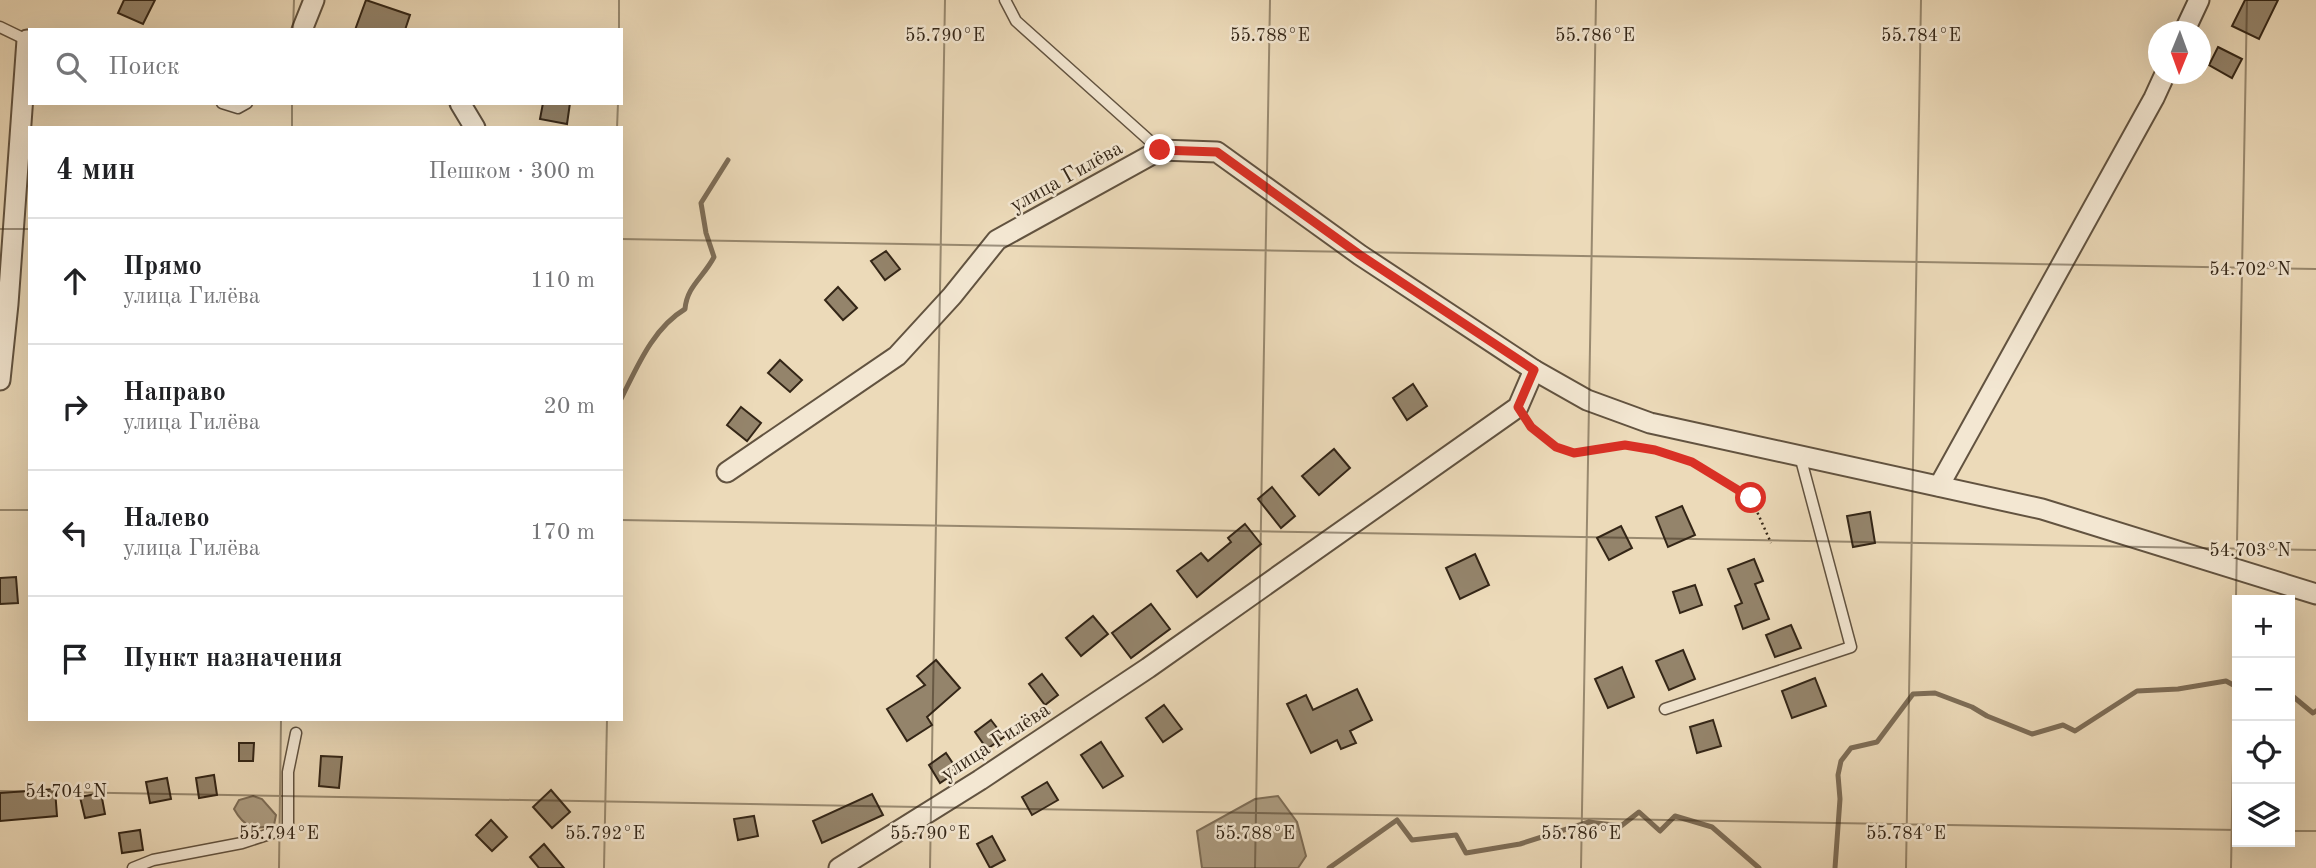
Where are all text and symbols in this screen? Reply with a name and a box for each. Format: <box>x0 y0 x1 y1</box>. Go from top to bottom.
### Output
north arrow <box>2148 21 2211 84</box>
text: 55.790°E <box>905 27 985 45</box>
text: 55.788°E <box>1230 27 1310 45</box>
text: 55.786°E <box>1555 27 1635 45</box>
text: 55.784°E <box>1881 27 1961 45</box>
search box <box>28 28 623 105</box>
icon: search <box>52 48 90 86</box>
text: Поиск <box>108 54 180 80</box>
route end <box>1144 134 1175 165</box>
street label: улица Гилёва <box>1007 138 1127 217</box>
text: 4 мин <box>56 156 135 186</box>
text: Пешком · 300 m <box>429 160 595 183</box>
text: Прямо <box>123 254 202 280</box>
text: 54.702°N <box>2209 261 2291 279</box>
icon: ahead <box>56 262 94 300</box>
text: 110 m <box>530 269 595 292</box>
text: улица Гилёва <box>123 285 260 308</box>
text: Направо <box>123 380 226 406</box>
icon: right <box>56 388 94 426</box>
text: 20 m <box>544 395 595 418</box>
text: улица Гилёва <box>123 411 260 434</box>
route start <box>1735 482 1766 513</box>
text: Налево <box>123 506 210 532</box>
icon: left <box>56 514 94 552</box>
text: 170 m <box>530 521 595 544</box>
text: улица Гилёва <box>123 537 260 560</box>
text: 54.703°N <box>2209 542 2291 560</box>
map controls <box>2232 595 2295 847</box>
button: + <box>2232 595 2295 658</box>
icon: arrive <box>56 640 94 678</box>
text: Пункт назначения <box>123 646 342 672</box>
button: − <box>2232 658 2295 721</box>
street label: улица Гилёва <box>938 699 1054 785</box>
button: locate <box>2232 721 2295 784</box>
text: 54.704°N <box>25 783 107 801</box>
button: layers <box>2232 784 2295 847</box>
text: 55.794°E <box>239 825 319 843</box>
text: 55.792°E <box>565 825 645 843</box>
text: 55.790°E <box>890 825 970 843</box>
text: 55.788°E <box>1215 825 1295 843</box>
text: 55.786°E <box>1541 825 1621 843</box>
text: 55.784°E <box>1866 825 1946 843</box>

